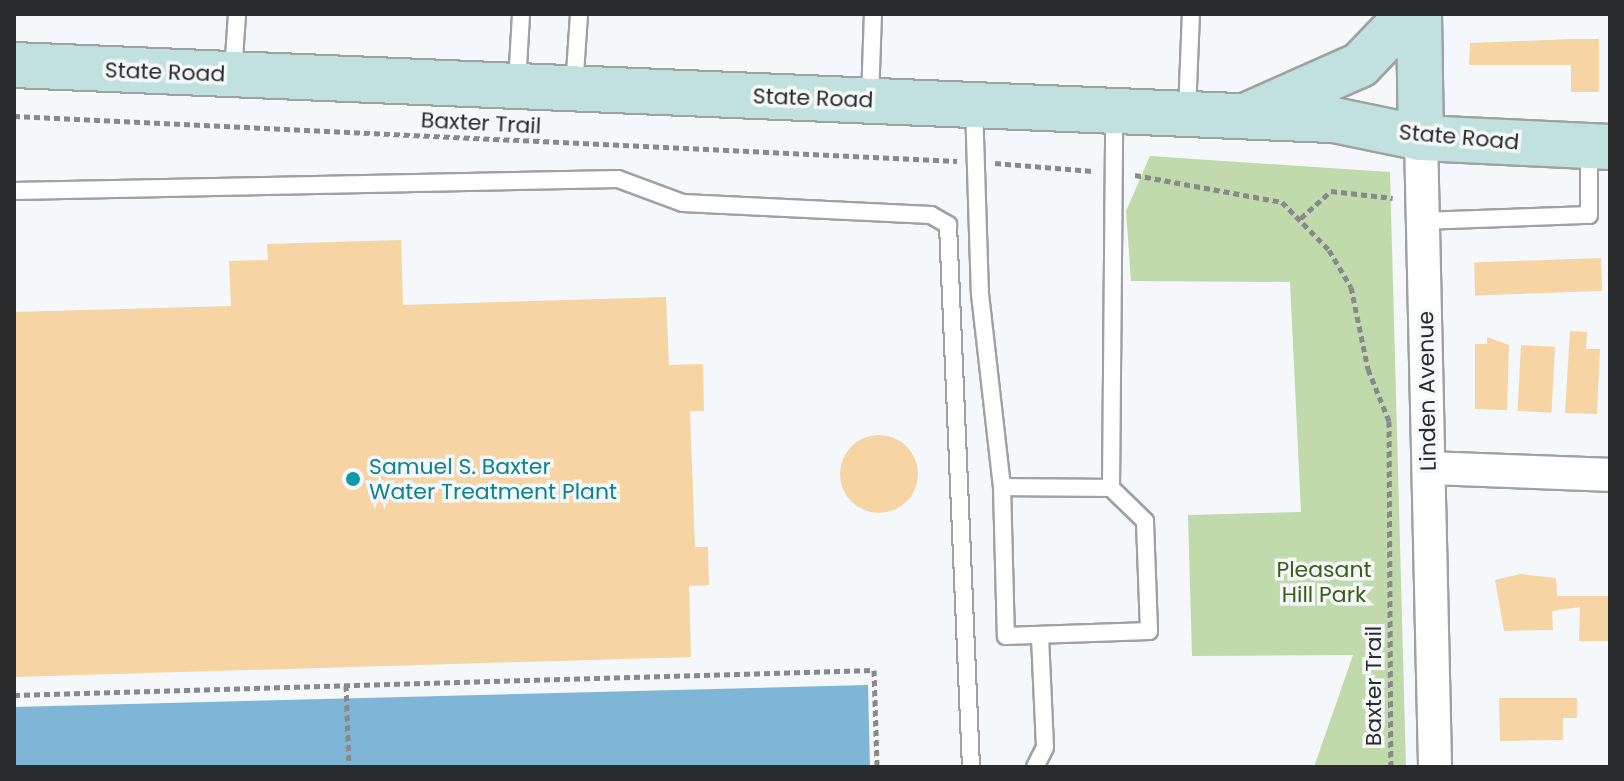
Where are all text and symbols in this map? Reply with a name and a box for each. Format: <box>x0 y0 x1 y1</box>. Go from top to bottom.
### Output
street label: State Road <box>104 57 226 87</box>
street label: State Road <box>752 83 874 113</box>
street label: Baxter Trail <box>420 107 542 139</box>
street label: State Road <box>1398 119 1520 155</box>
street label: Linden Avenue <box>1412 311 1442 471</box>
place label: Samuel S. Baxter Water Treatment Plant <box>369 453 617 504</box>
marker: Samuel S. Baxter Water Treatment Plant <box>344 470 362 488</box>
park label: Pleasant Hill Park <box>1276 556 1372 608</box>
street label: Baxter Trail <box>1361 626 1387 746</box>

